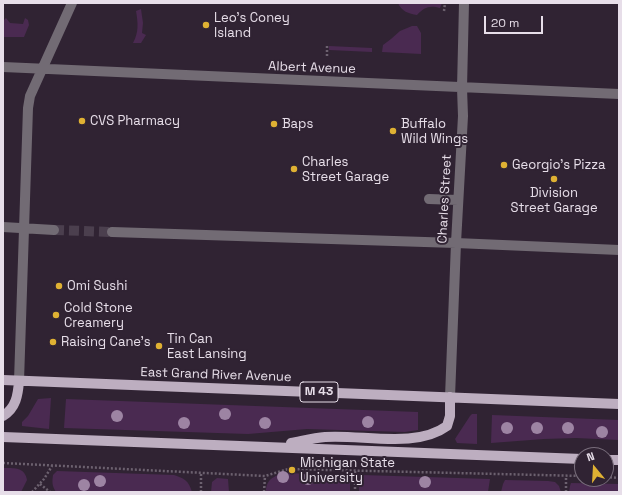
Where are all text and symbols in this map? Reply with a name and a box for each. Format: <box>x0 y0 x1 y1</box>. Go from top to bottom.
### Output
scale bar <box>486 8 545 34</box>
place label: Leo's Coney Island <box>214 10 290 41</box>
text: 20 m <box>491 15 519 31</box>
marker: Leo's Coney Island <box>201 20 211 30</box>
street label: Albert Avenue <box>268 59 356 77</box>
place label: CVS Pharmacy <box>90 113 180 129</box>
marker: CVS Pharmacy <box>77 116 87 126</box>
place label: Baps <box>282 116 313 132</box>
place label: Buffalo Wild Wings <box>401 116 468 147</box>
marker: Baps <box>269 119 279 129</box>
marker: Buffalo Wild Wings <box>388 126 398 136</box>
place label: Charles Street Garage <box>302 154 389 185</box>
street label: Charles Street <box>435 154 455 244</box>
place label: Georgio's Pizza <box>512 157 606 173</box>
marker: Georgio's Pizza <box>499 160 509 170</box>
marker: Charles Street Garage <box>289 164 299 174</box>
marker: Division Street Garage <box>549 174 559 184</box>
place label: Division Street Garage <box>510 185 598 216</box>
place label: Omi Sushi <box>67 278 127 294</box>
marker: Omi Sushi <box>54 281 64 291</box>
place label: Cold Stone Creamery <box>64 300 133 331</box>
marker: Cold Stone Creamery <box>51 310 61 320</box>
place label: Tin Can East Lansing <box>167 331 247 362</box>
place label: Raising Cane's <box>61 334 151 350</box>
marker: Raising Cane's <box>48 337 58 347</box>
marker: Tin Can East Lansing <box>154 341 164 351</box>
street label: East Grand River Avenue <box>140 365 292 385</box>
road number: M 43 <box>300 382 338 402</box>
north arrow <box>574 447 614 487</box>
text: N <box>585 449 596 464</box>
place label: Michigan State University <box>300 455 395 486</box>
marker: Michigan State University <box>287 465 297 475</box>

